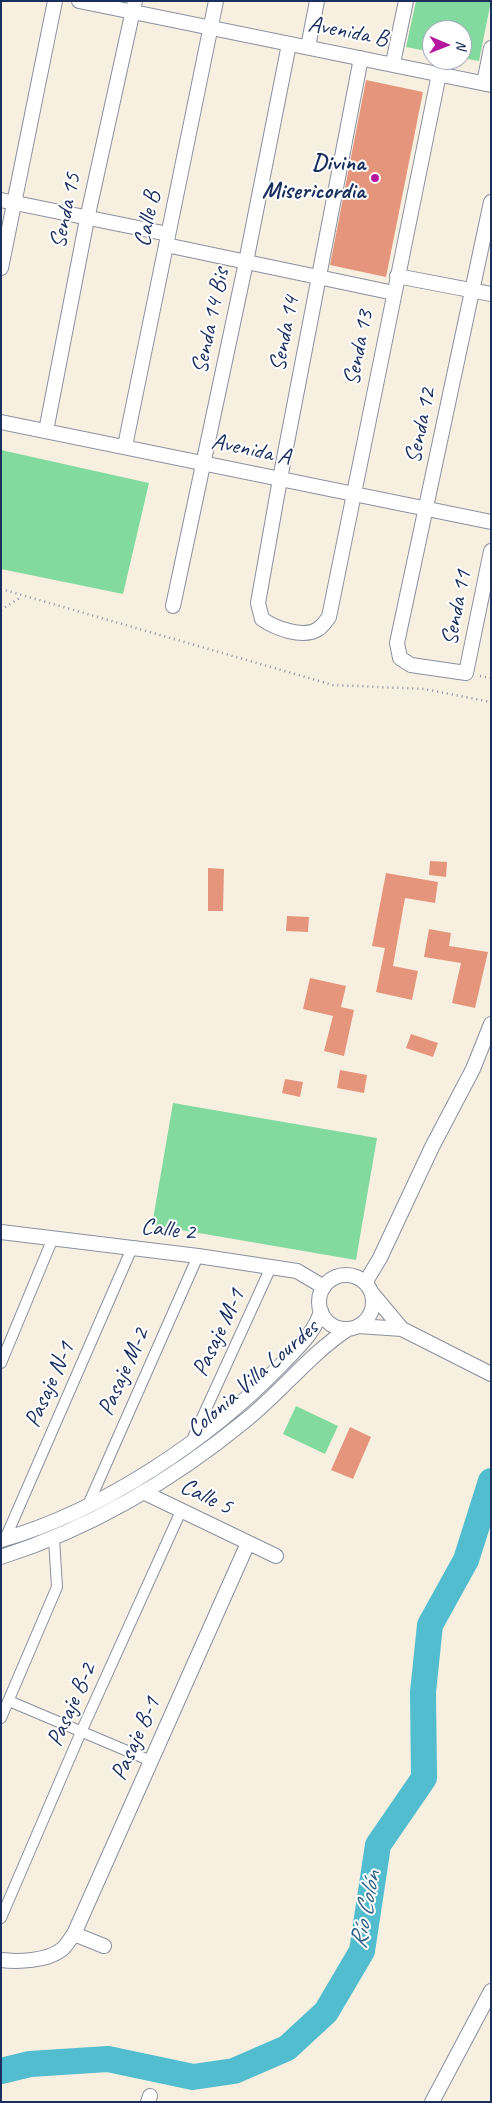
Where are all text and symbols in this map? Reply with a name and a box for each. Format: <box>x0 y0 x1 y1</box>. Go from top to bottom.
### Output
street label: Avenida B <box>306 10 390 54</box>
north arrow <box>422 20 472 70</box>
text: N <box>453 41 470 50</box>
place label: Divina Misericordia <box>262 150 365 206</box>
street label: Senda 15 <box>44 171 88 251</box>
marker: Divina Misericordia <box>369 172 381 184</box>
street label: Calle B <box>129 189 167 249</box>
street label: Senda 14 Bis <box>186 265 236 377</box>
street label: Senda 14 <box>264 294 306 374</box>
street label: Senda 13 <box>338 308 380 388</box>
street label: Senda 12 <box>399 386 443 466</box>
street label: Avenida A <box>209 428 293 472</box>
street label: Senda 11 <box>436 568 478 648</box>
street label: Calle 2 <box>139 1212 197 1248</box>
street label: Pasaje M-1 <box>186 1285 252 1381</box>
street label: Colonia Villa Lourdes <box>181 1314 325 1444</box>
street label: Pasaje M-2 <box>92 1324 156 1420</box>
street label: Pasaje N-1 <box>19 1338 81 1432</box>
street label: Calle 5 <box>175 1472 237 1522</box>
street label: Pasaje B-2 <box>41 1659 103 1751</box>
street label: Pasaje B-1 <box>105 1693 167 1785</box>
water label: Río Colón <box>344 1869 388 1951</box>

